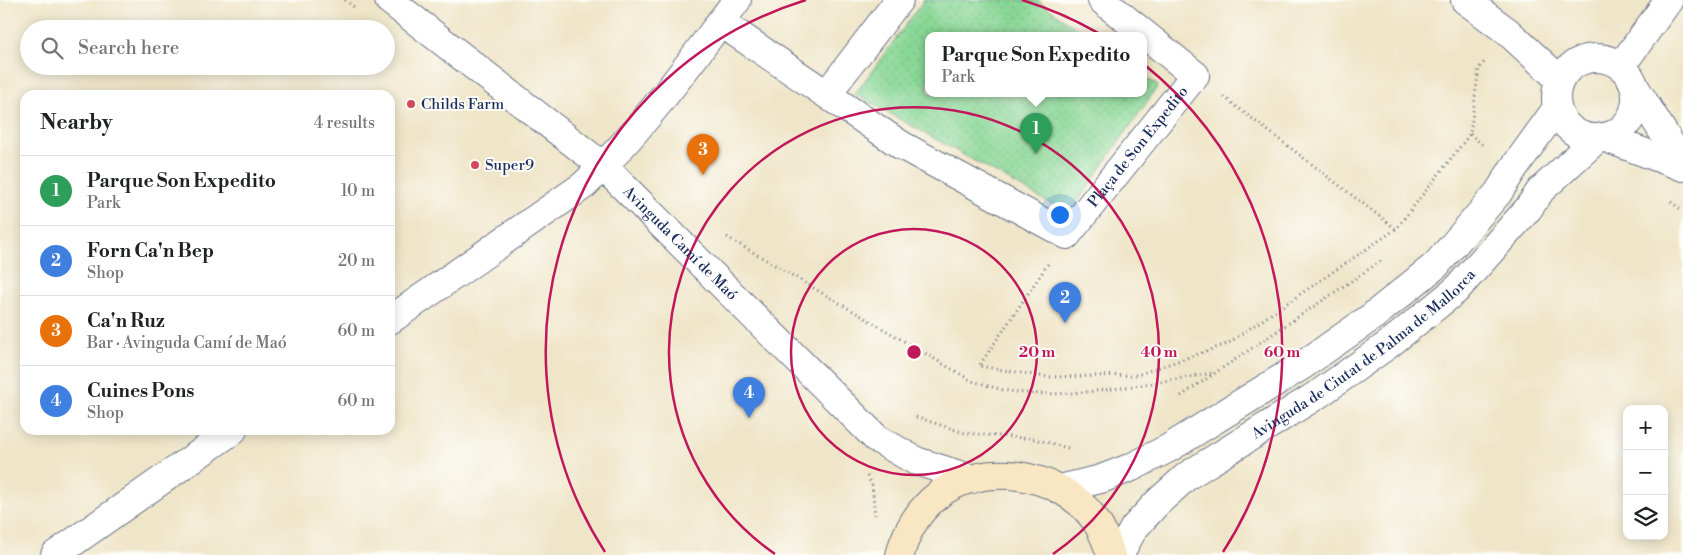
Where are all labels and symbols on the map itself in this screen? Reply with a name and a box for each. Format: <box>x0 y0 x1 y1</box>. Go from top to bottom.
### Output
street label: Plaça de Son Expedito <box>1084 82 1192 211</box>
place label: Childs Farm <box>421 95 504 114</box>
marker: Childs Farm <box>405 98 417 110</box>
pin: 1 <box>1020 113 1052 154</box>
pin: 3 <box>687 134 719 175</box>
place label: Super9 <box>485 156 534 175</box>
marker: Super9 <box>469 159 481 171</box>
street label: Avinguda Camí de Maó <box>618 182 741 305</box>
your location <box>1047 202 1073 228</box>
street label: Avinguda de Ciutat de Palma de Mallorca <box>1247 265 1480 444</box>
pin: 2 <box>1049 282 1081 323</box>
centre of rings <box>905 343 923 361</box>
text: 20 m <box>1019 343 1056 362</box>
text: 40 m <box>1140 343 1178 362</box>
text: 60 m <box>1264 343 1301 362</box>
pin: 4 <box>733 377 765 418</box>

